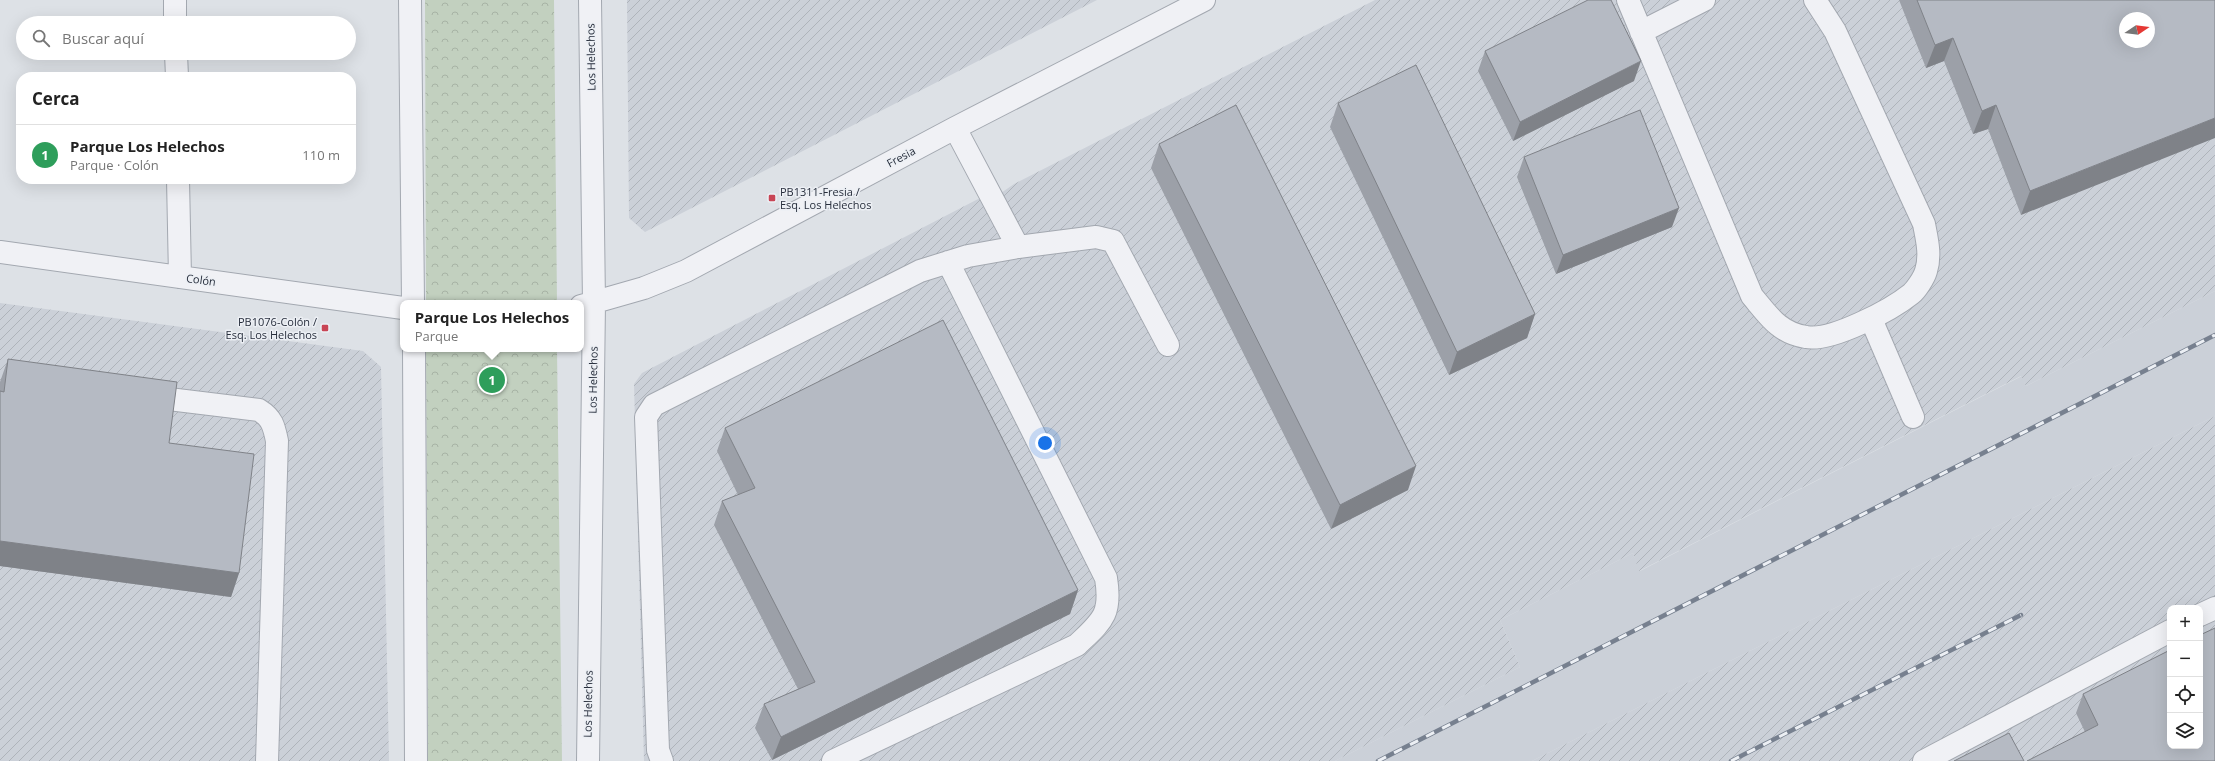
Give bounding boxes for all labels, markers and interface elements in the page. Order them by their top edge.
north arrow [2119,12,2155,48]
search box [16,16,356,60]
street label: Los Helechos [582,23,599,91]
icon: search [30,27,52,49]
text: Buscar aquí [62,28,144,48]
text: Cerca [32,87,80,110]
text: Parque Los Helechos [70,136,225,156]
street label: Fresia [884,143,918,170]
text: 1 [41,146,49,164]
text: 110 m [302,146,340,164]
text: Parque · Colón [70,156,159,174]
place label: PB1311-Fresia / Esq. Los Helechos [780,184,871,212]
marker: PB1311-Fresia / Esq. Los Helechos [767,193,777,203]
street label: Colón [185,270,217,289]
popup [400,300,584,352]
text: Parque Los Helechos [415,307,569,327]
place label: PB1076-Colón / Esq. Los Helechos [226,314,317,342]
marker: PB1076-Colón / Esq. Los Helechos [320,323,330,333]
text: Parque [415,327,458,345]
street label: Los Helechos [584,346,601,414]
pin: 1 [479,365,505,395]
your location [1035,433,1055,453]
map controls [2167,605,2203,749]
button: + [2167,605,2203,641]
button: − [2167,641,2203,677]
street label: Los Helechos [579,670,596,738]
button: locate [2167,677,2203,713]
button: layers [2167,713,2203,749]

